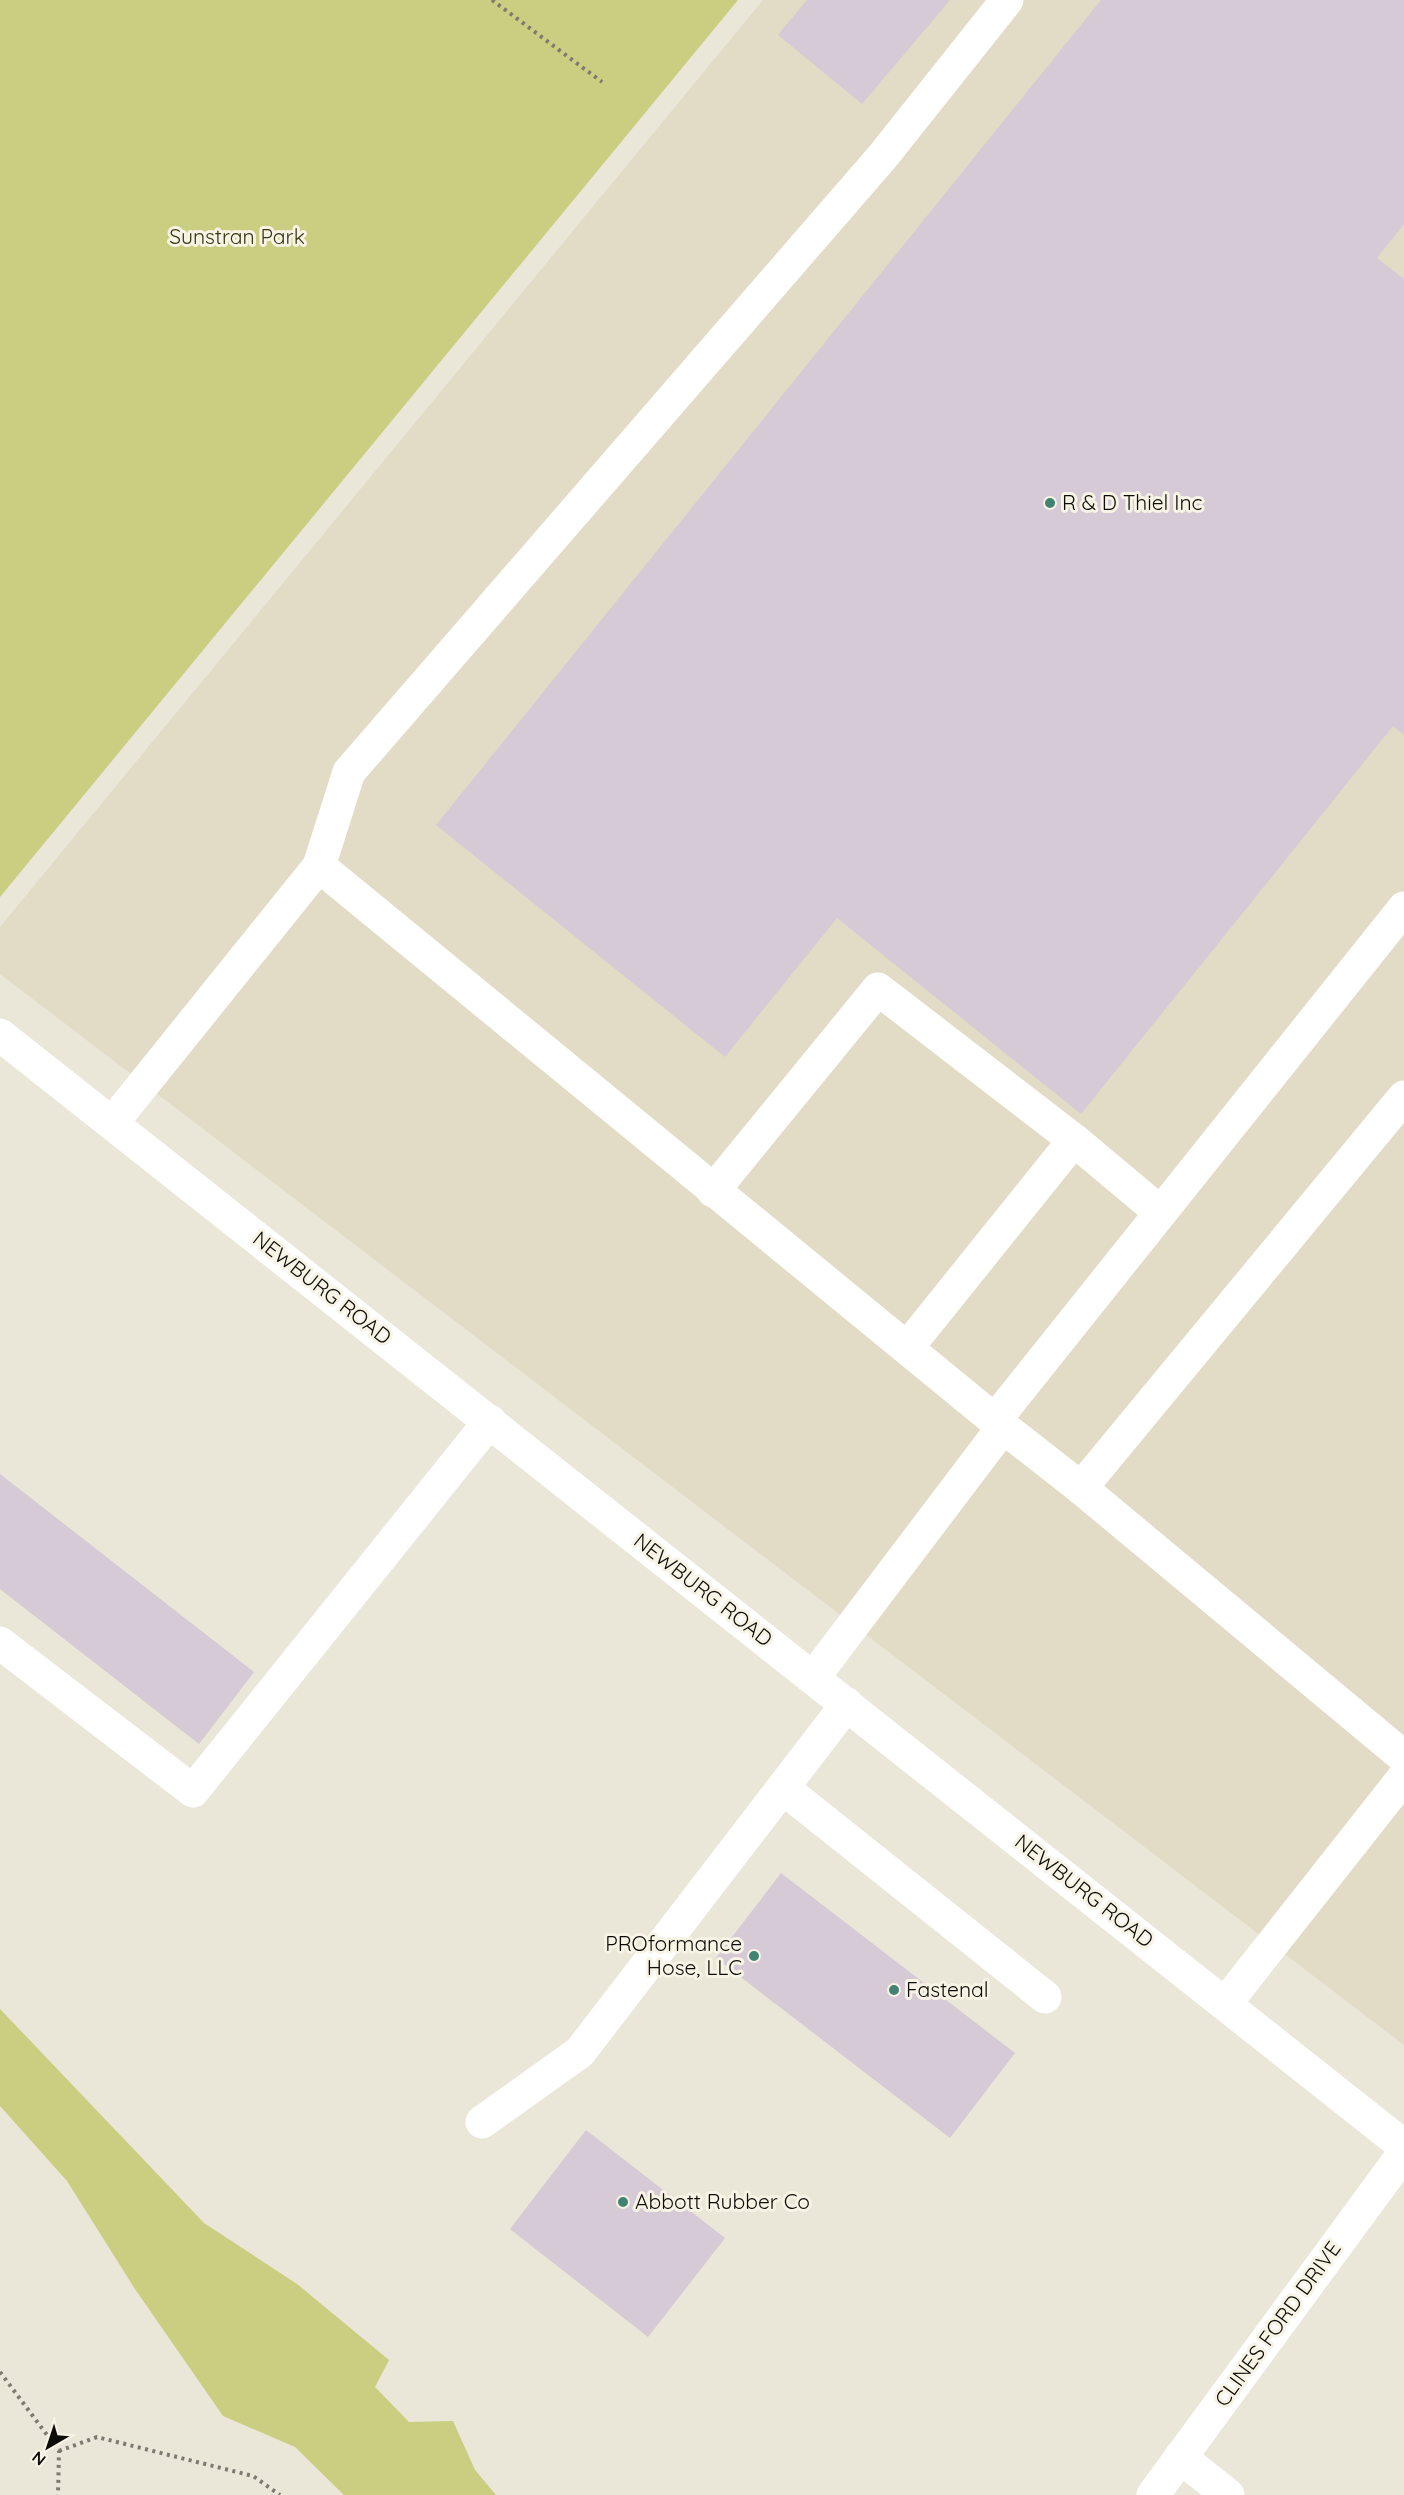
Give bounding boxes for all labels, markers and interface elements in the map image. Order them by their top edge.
park label: Sunstran Park [169,223,305,249]
place label: R & D Thiel Inc [1062,489,1203,515]
marker: R & D Thiel Inc [1043,496,1057,510]
street label: NEWBURG ROAD [248,1225,397,1349]
street label: NEWBURG ROAD [629,1527,778,1651]
street label: NEWBURG ROAD [1010,1828,1159,1952]
place label: PROformance Hose, LLC [605,1930,742,1980]
marker: PROformance Hose, LLC [747,1949,761,1963]
place label: Fastenal [906,1976,989,2002]
marker: Fastenal [887,1983,901,1997]
place label: Abbott Rubber Co [635,2188,810,2214]
marker: Abbott Rubber Co [616,2195,630,2209]
street label: CLINES FORD DRIVE [1209,2236,1346,2411]
north arrow [18,2417,78,2477]
text: N [28,2447,49,2470]

